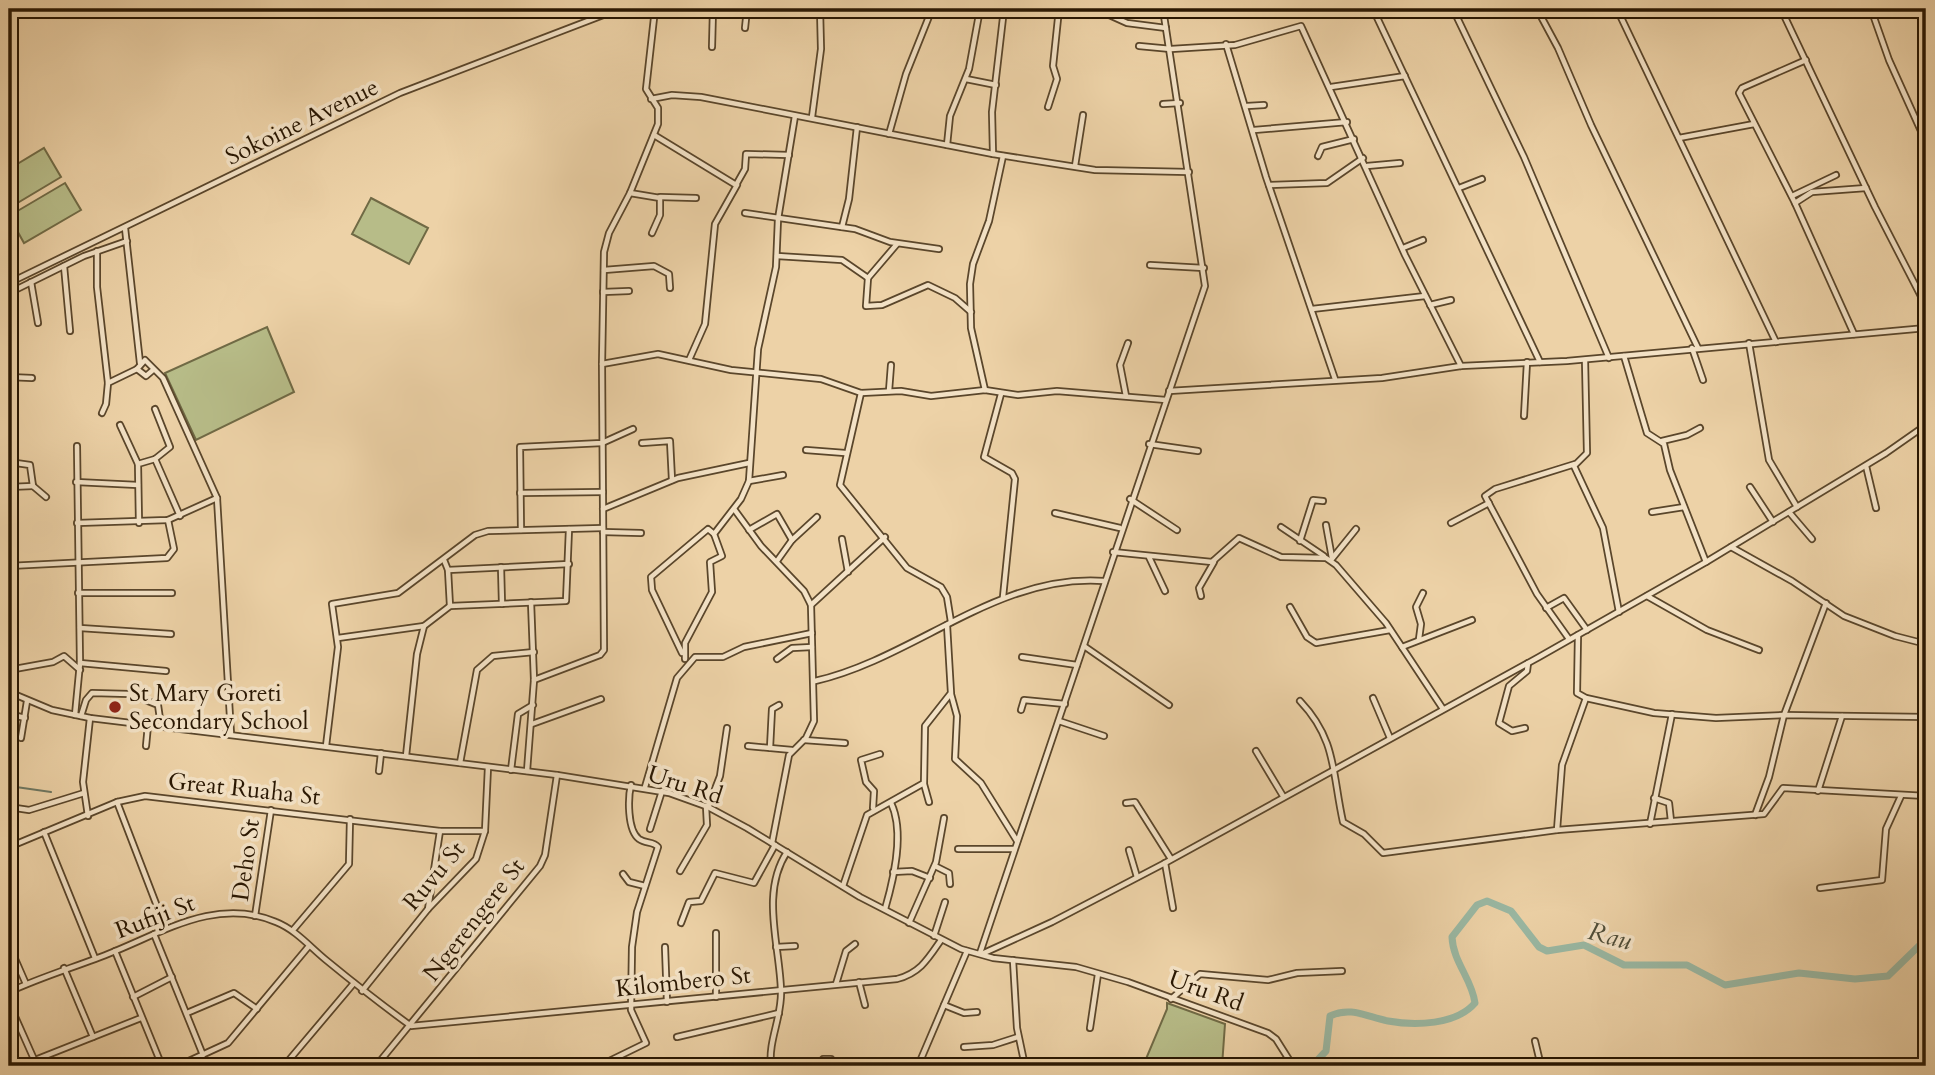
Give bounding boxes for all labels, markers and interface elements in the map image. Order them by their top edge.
street label: Sokoine Avenue [220,71,384,173]
place label: St Mary Goreti Secondary School [129,677,309,738]
marker: St Mary Goreti Secondary School [107,699,123,715]
street label: Uru Rd [643,757,727,813]
street label: Great Ruaha St [166,765,322,813]
street label: Deho St [224,816,268,903]
street label: Ruvu St [395,834,473,918]
street label: Ngerengere St [415,851,533,989]
street label: Rufiji St [110,887,200,947]
water label: Rau [1584,913,1636,959]
street label: Kilombero St [614,958,753,1005]
street label: Uru Rd [1164,962,1248,1020]

